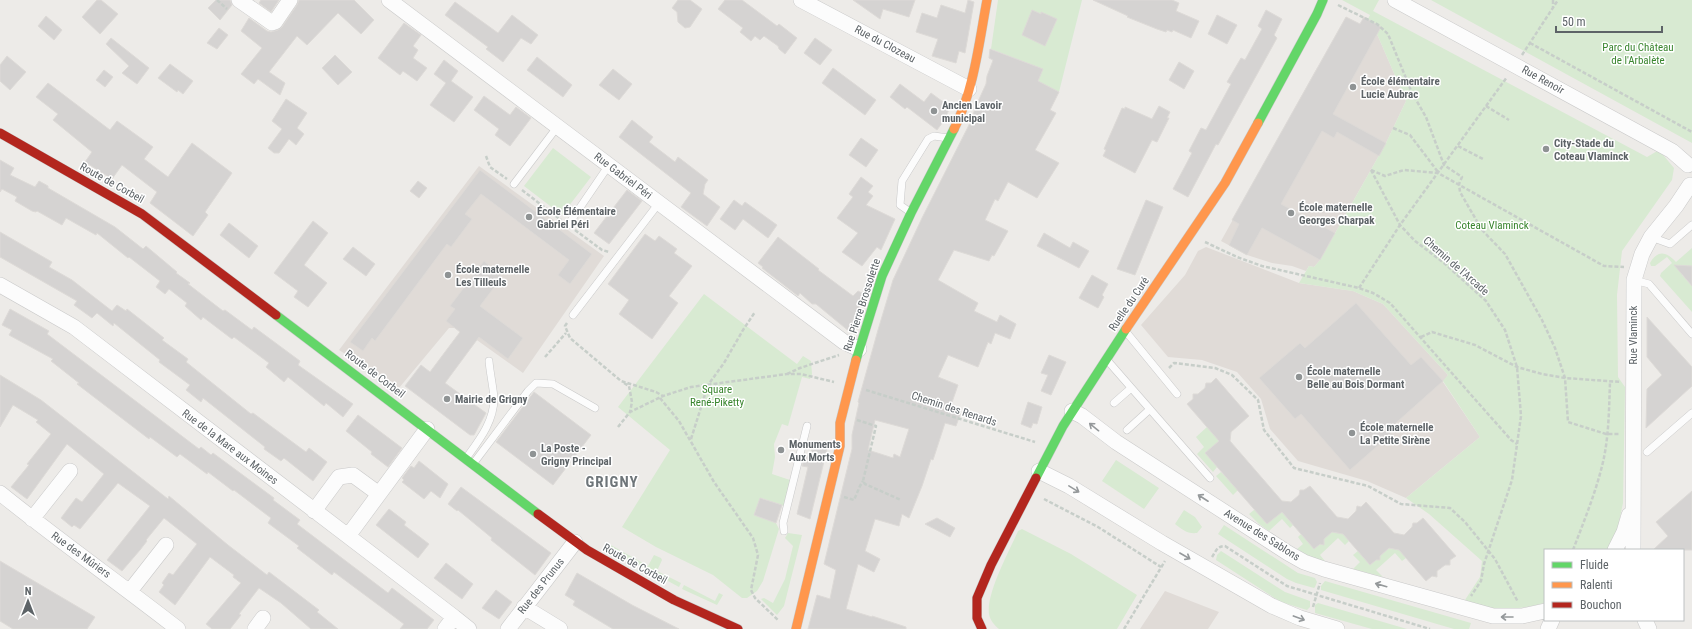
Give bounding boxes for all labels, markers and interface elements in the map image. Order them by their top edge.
scale bar [1556,8,1662,34]
text: 50 m [1562,15,1586,29]
street label: Rue du Clozeau [852,23,918,65]
park label: Parc du Château de l'Arbalète [1602,41,1674,67]
street label: Rue Renoir [1519,63,1567,97]
place label: École élémentaire Lucie Aubrac [1361,75,1440,101]
marker: École élémentaire Lucie Aubrac [1348,82,1358,92]
place label: Ancien Lavoir municipal [942,99,1002,125]
marker: Ancien Lavoir municipal [929,106,939,116]
place label: City-Stade du Coteau Vlaminck [1554,137,1629,163]
marker: City-Stade du Coteau Vlaminck [1541,144,1551,154]
street label: Rue Gabriel Péri [591,150,655,202]
street label: Route de Corbeil [78,160,146,206]
place label: École maternelle Georges Charpak [1299,201,1375,227]
place label: École Élémentaire Gabriel Péri [537,205,616,231]
marker: École maternelle Georges Charpak [1286,208,1296,218]
marker: École Élémentaire Gabriel Péri [524,212,534,222]
park label: Coteau Vlaminck [1455,219,1529,232]
street label: Chemin de l'Arcade [1420,234,1492,298]
street label: Rue Pierre Brossolette [841,257,883,353]
place label: École maternelle Les Tilleuls [456,263,530,289]
marker: École maternelle Les Tilleuls [443,270,453,280]
street label: Ruelle du Curé [1106,275,1152,333]
street label: Rue Vlaminck [1627,305,1640,364]
street label: Route de Corbeil [343,347,407,401]
place label: École maternelle Belle au Bois Dormant [1307,365,1405,391]
marker: École maternelle Belle au Bois Dormant [1294,372,1304,382]
park label: Square René-Piketty [690,383,744,409]
street label: Chemin des Renards [910,389,998,429]
place label: Mairie de Grigny [455,393,528,406]
marker: Mairie de Grigny [442,394,452,404]
street label: Rue de la Mare aux Moines [180,407,280,487]
place label: École maternelle La Petite Sirène [1360,421,1434,447]
one-way arrow [1089,422,1100,431]
marker: École maternelle La Petite Sirène [1347,428,1357,438]
place label: Monuments Aux Morts [789,438,841,464]
place label: La Poste - Grigny Principal [541,442,612,468]
marker: Monuments Aux Morts [776,445,786,455]
marker: La Poste - Grigny Principal [528,449,538,459]
district label: GRIGNY [585,473,639,491]
one-way arrow [1068,485,1080,493]
one-way arrow [1197,494,1209,502]
street label: Avenue des Sablons [1222,506,1302,564]
street label: Rue des Mûriers [49,529,113,581]
street label: Route de Corbeil [601,541,669,587]
legend [1544,549,1684,621]
one-way arrow [1179,552,1191,560]
street label: Rue des Prunus [515,555,567,617]
text: Fluide [1580,558,1609,572]
text: Ralenti [1580,578,1613,592]
north arrow [8,581,48,621]
one-way arrow [1375,581,1388,588]
text: N [25,585,32,598]
text: Bouchon [1580,598,1622,612]
one-way arrow [1501,613,1514,621]
one-way arrow [1293,614,1305,622]

